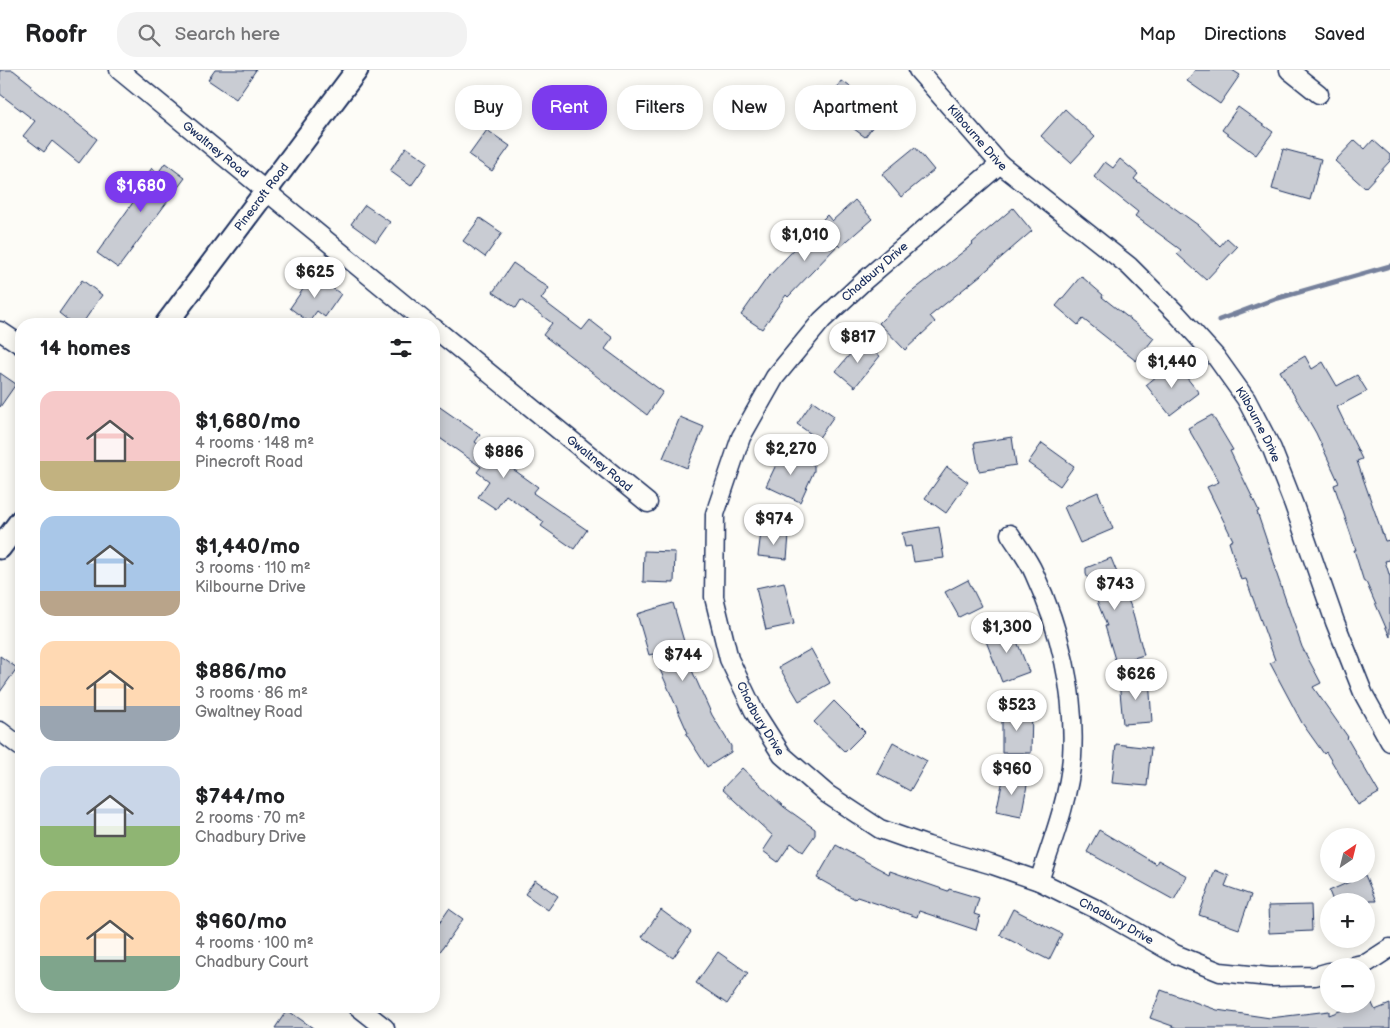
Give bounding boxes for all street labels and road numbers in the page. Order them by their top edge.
street label: Kilbourne Drive [944,102,1010,174]
street label: Gwaltney Road [180,118,252,181]
street label: Pinecroft Road [231,160,292,234]
street label: Chadbury Drive [839,239,911,305]
street label: Kilbourne Drive [1232,384,1284,464]
street label: Gwaltney Road [564,432,636,495]
street label: Chadbury Drive [733,679,788,758]
street label: Chadbury Drive [1076,894,1156,948]

